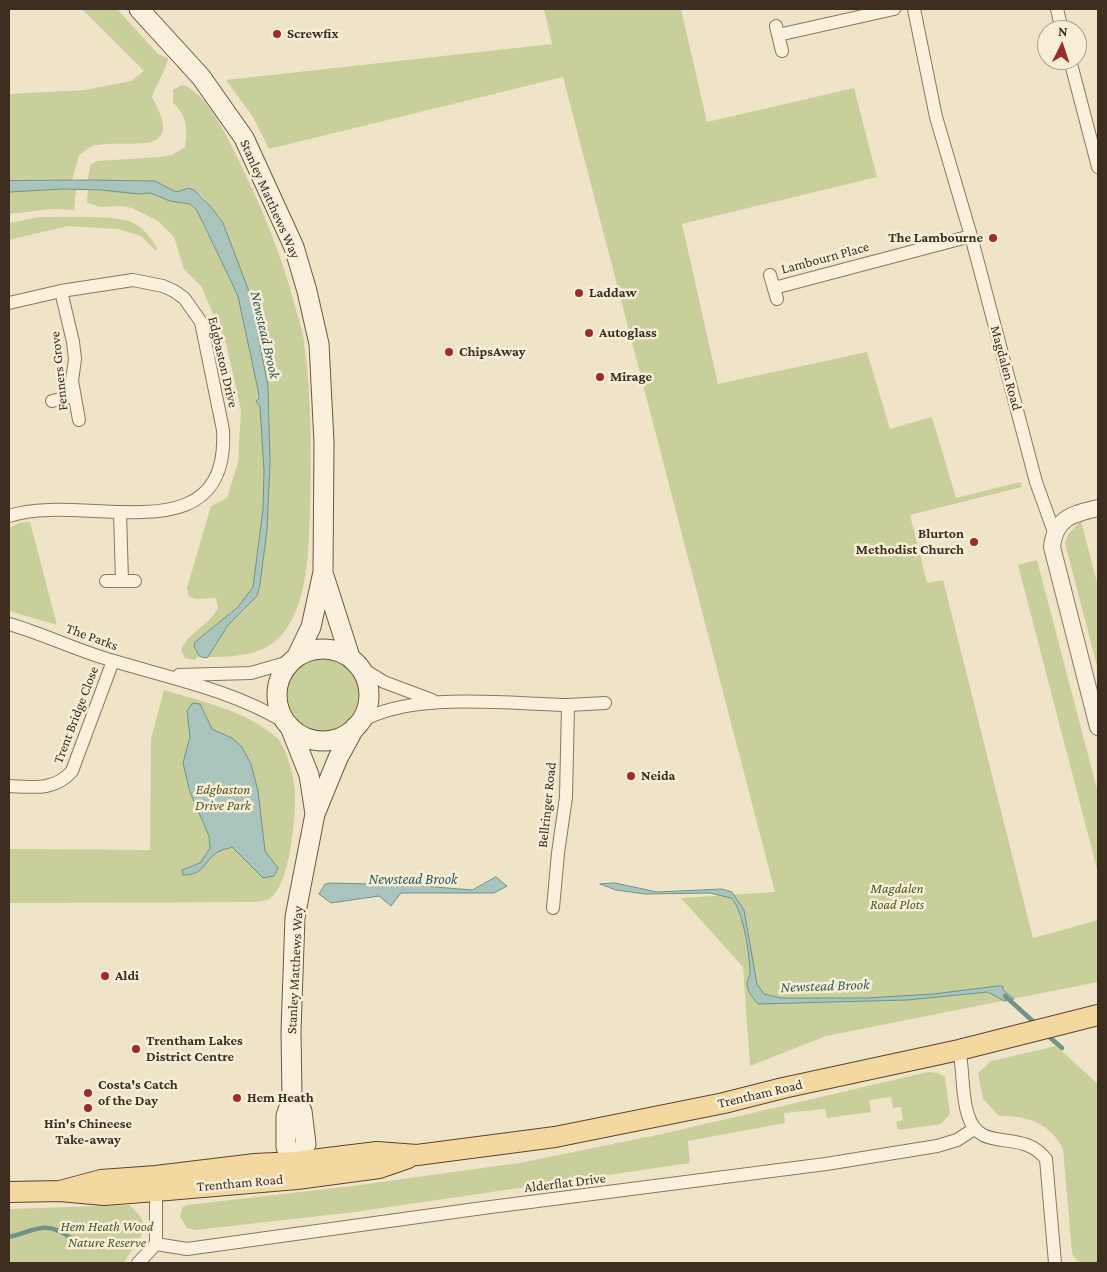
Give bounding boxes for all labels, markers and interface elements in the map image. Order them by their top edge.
north arrow [1037,20,1087,70]
text: N [1058,23,1068,39]
place label: Screwfix [287,26,338,42]
marker: Screwfix [271,28,283,40]
street label: Stanley Matthews Way [236,137,304,261]
place label: The Lambourne [888,230,983,246]
marker: The Lambourne [987,232,999,244]
street label: Lambourn Place [779,238,871,278]
place label: Laddaw [589,285,637,301]
marker: Laddaw [573,287,585,299]
water label: Newstead Brook [246,289,284,381]
street label: Edgbaston Drive [204,315,242,409]
street label: Magdalen Road [987,324,1025,412]
place label: Autoglass [599,325,657,341]
marker: Autoglass [583,327,595,339]
street label: Fenners Grove [46,330,72,412]
place label: ChipsAway [459,344,526,360]
marker: ChipsAway [443,346,455,358]
place label: Mirage [610,369,652,385]
marker: Mirage [594,371,606,383]
place label: Blurton Methodist Church [856,526,964,558]
marker: Blurton Methodist Church [968,536,980,548]
street label: The Parks [64,620,120,654]
street label: Trent Bridge Close [50,664,102,766]
street label: Bellringer Road [534,761,560,849]
place label: Neida [641,768,675,784]
marker: Neida [625,770,637,782]
park label: Edgbaston Drive Park [195,782,251,814]
water label: Newstead Brook [368,870,458,888]
park label: Magdalen Road Plots [870,881,924,914]
street label: Stanley Matthews Way [283,905,307,1035]
place label: Aldi [115,968,139,984]
marker: Aldi [99,970,111,982]
water label: Newstead Brook [780,975,870,997]
place label: Trentham Lakes District Centre [146,1033,243,1066]
marker: Trentham Lakes District Centre [130,1043,142,1055]
street label: Trentham Road [716,1076,804,1112]
place label: Costa's Catch of the Day [98,1077,178,1110]
marker: Costa's Catch of the Day [82,1087,94,1099]
place label: Hem Heath [247,1090,314,1106]
marker: Hem Heath [231,1092,243,1104]
marker: Hin's Chineese Take-away [82,1102,94,1114]
place label: Hin's Chineese Take-away [44,1116,132,1148]
street label: Alderflat Drive [523,1170,607,1196]
street label: Trentham Road [196,1171,284,1195]
park label: Hem Heath Wood Nature Reserve [61,1219,153,1252]

